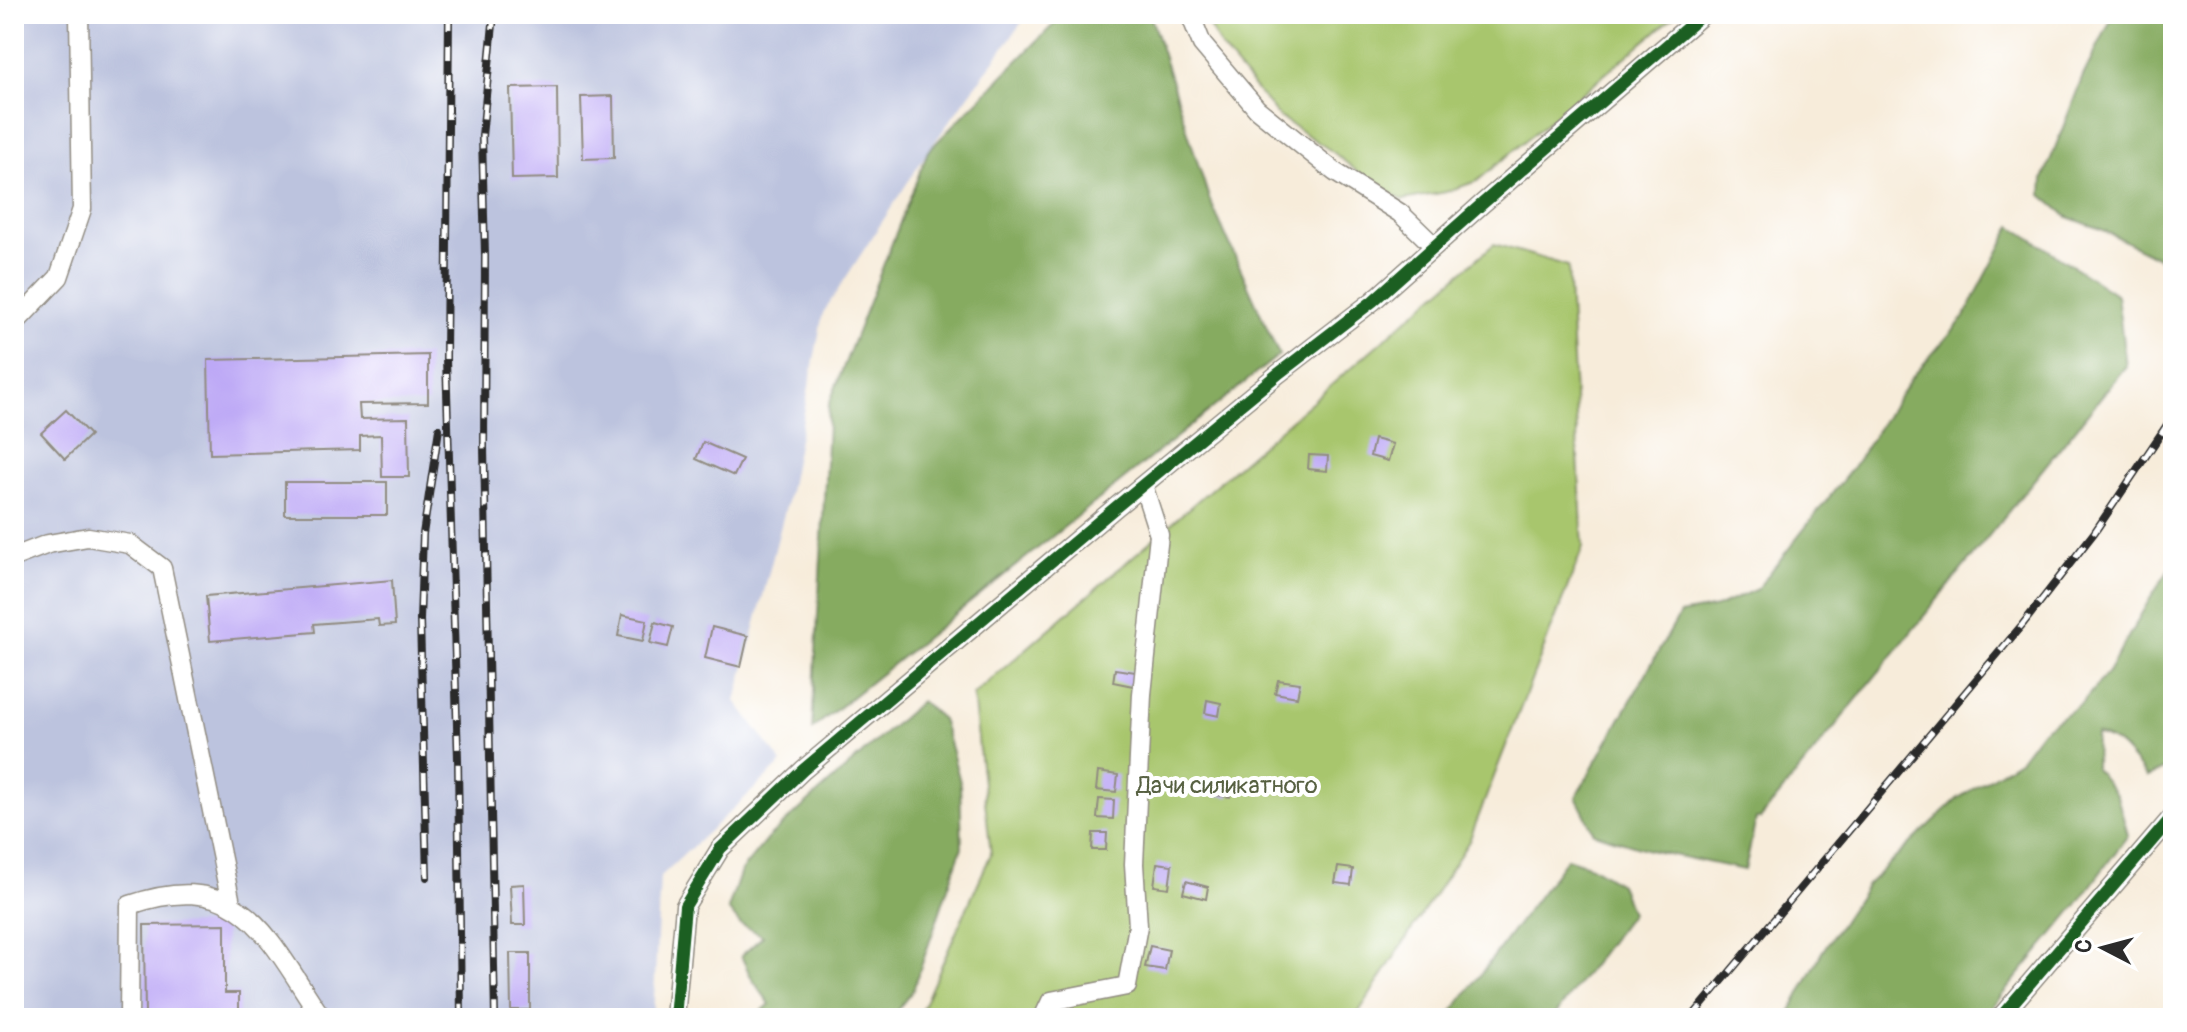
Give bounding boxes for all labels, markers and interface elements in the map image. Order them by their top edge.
park label: Дачи силикатного [1135,771,1318,800]
north arrow [2063,908,2143,988]
text: С [2069,937,2099,954]

